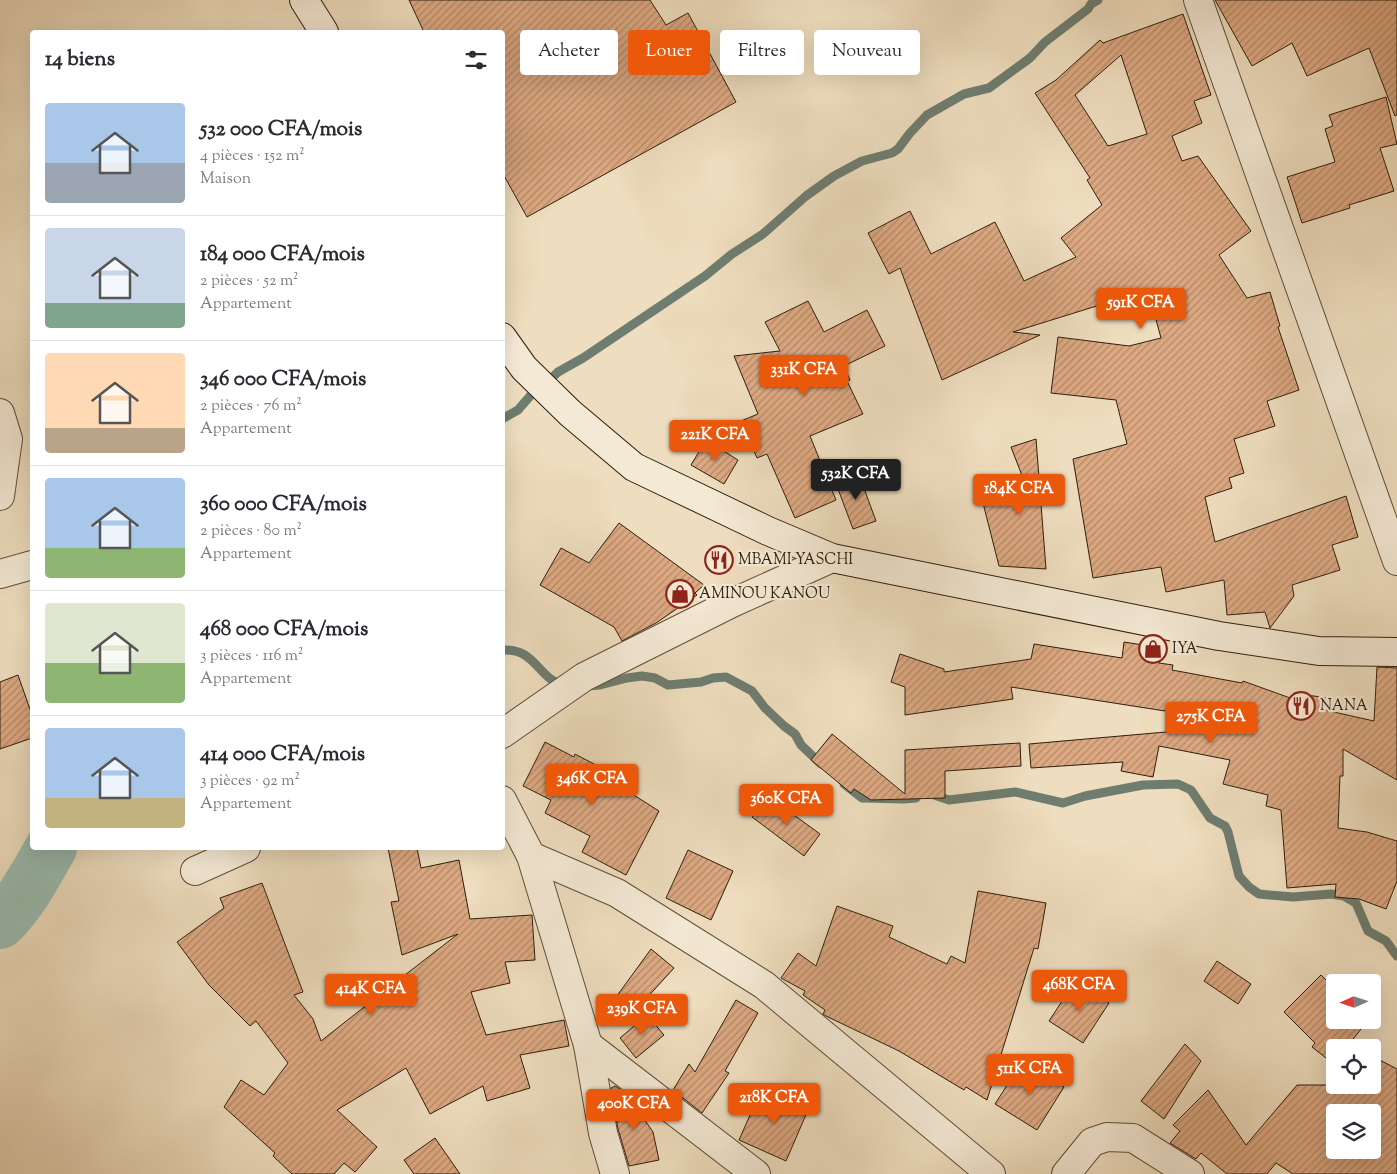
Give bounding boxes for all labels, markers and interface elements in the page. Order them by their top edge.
chip: Acheter [520,30,618,75]
chip: Louer [628,30,710,75]
chip: Filtres [720,30,804,75]
chip: Nouveau [814,30,920,75]
text: 14 biens [45,45,115,75]
icon: filters [462,46,490,74]
text: 532 000 CFA/mois [200,115,362,145]
icon: home [85,123,145,183]
text: 4 pièces · 152 m² [200,145,305,168]
text: Maison [200,168,251,191]
text: 184 000 CFA/mois [200,240,365,270]
icon: home [85,248,145,308]
text: 2 pièces · 52 m² [200,270,299,293]
pin: 591K CFA [1089,288,1193,330]
text: 591K CFA [1107,292,1175,315]
text: Appartement [200,293,292,316]
pin: 331K CFA [752,354,856,397]
text: 331K CFA [770,359,838,382]
text: 346 000 CFA/mois [200,365,366,395]
icon: home [85,373,145,433]
text: 2 pièces · 76 m² [200,395,302,418]
text: Appartement [200,418,292,441]
pin: 221K CFA [663,420,767,462]
text: 221K CFA [680,424,750,447]
pin: 532K CFA [804,458,908,501]
text: 532K CFA [822,463,890,486]
pin: 184K CFA [967,474,1071,516]
text: 184K CFA [984,478,1054,501]
text: 360 000 CFA/mois [200,490,367,520]
icon: home [85,498,145,558]
text: 2 pièces · 80 m² [200,520,302,543]
text: Appartement [200,543,292,566]
restaurant icon: MBAMI YASCHI [704,545,734,575]
place label: MBAMI YASCHI [738,550,853,571]
shop icon: AMINOU KANOU [665,579,695,609]
place label: AMINOU KANOU [699,584,830,605]
text: 468 000 CFA/mois [200,615,368,645]
icon: home [85,623,145,683]
shop icon: IYA [1138,634,1168,664]
place label: IYA [1172,639,1198,660]
text: 3 pièces · 116 m² [200,645,303,668]
text: Appartement [200,668,292,691]
restaurant icon: NANA [1286,691,1316,721]
place label: NANA [1320,696,1368,717]
pin: 275K CFA [1159,702,1263,744]
text: 275K CFA [1176,706,1246,729]
text: 414 000 CFA/mois [200,740,365,770]
icon: home [85,748,145,808]
pin: 346K CFA [540,764,644,806]
text: 346K CFA [556,768,628,791]
text: 3 pièces · 92 m² [200,770,300,793]
pin: 360K CFA [734,784,838,826]
text: 360K CFA [750,788,822,811]
text: Appartement [200,793,292,816]
pin: 468K CFA [1027,970,1131,1012]
pin: 414K CFA [319,974,423,1016]
text: 468K CFA [1043,974,1115,997]
north arrow [1326,974,1381,1029]
map controls [1326,974,1381,1159]
text: 414K CFA [336,978,406,1001]
pin: 239K CFA [590,994,694,1036]
text: 239K CFA [607,998,677,1021]
button: locate [1326,1039,1381,1094]
pin: 511K CFA [978,1054,1082,1096]
text: 511K CFA [997,1058,1063,1081]
pin: 218K CFA [722,1082,826,1125]
text: 218K CFA [739,1087,809,1110]
pin: 400K CFA [582,1088,686,1131]
text: 400K CFA [597,1093,671,1116]
button: layers [1326,1104,1381,1159]

